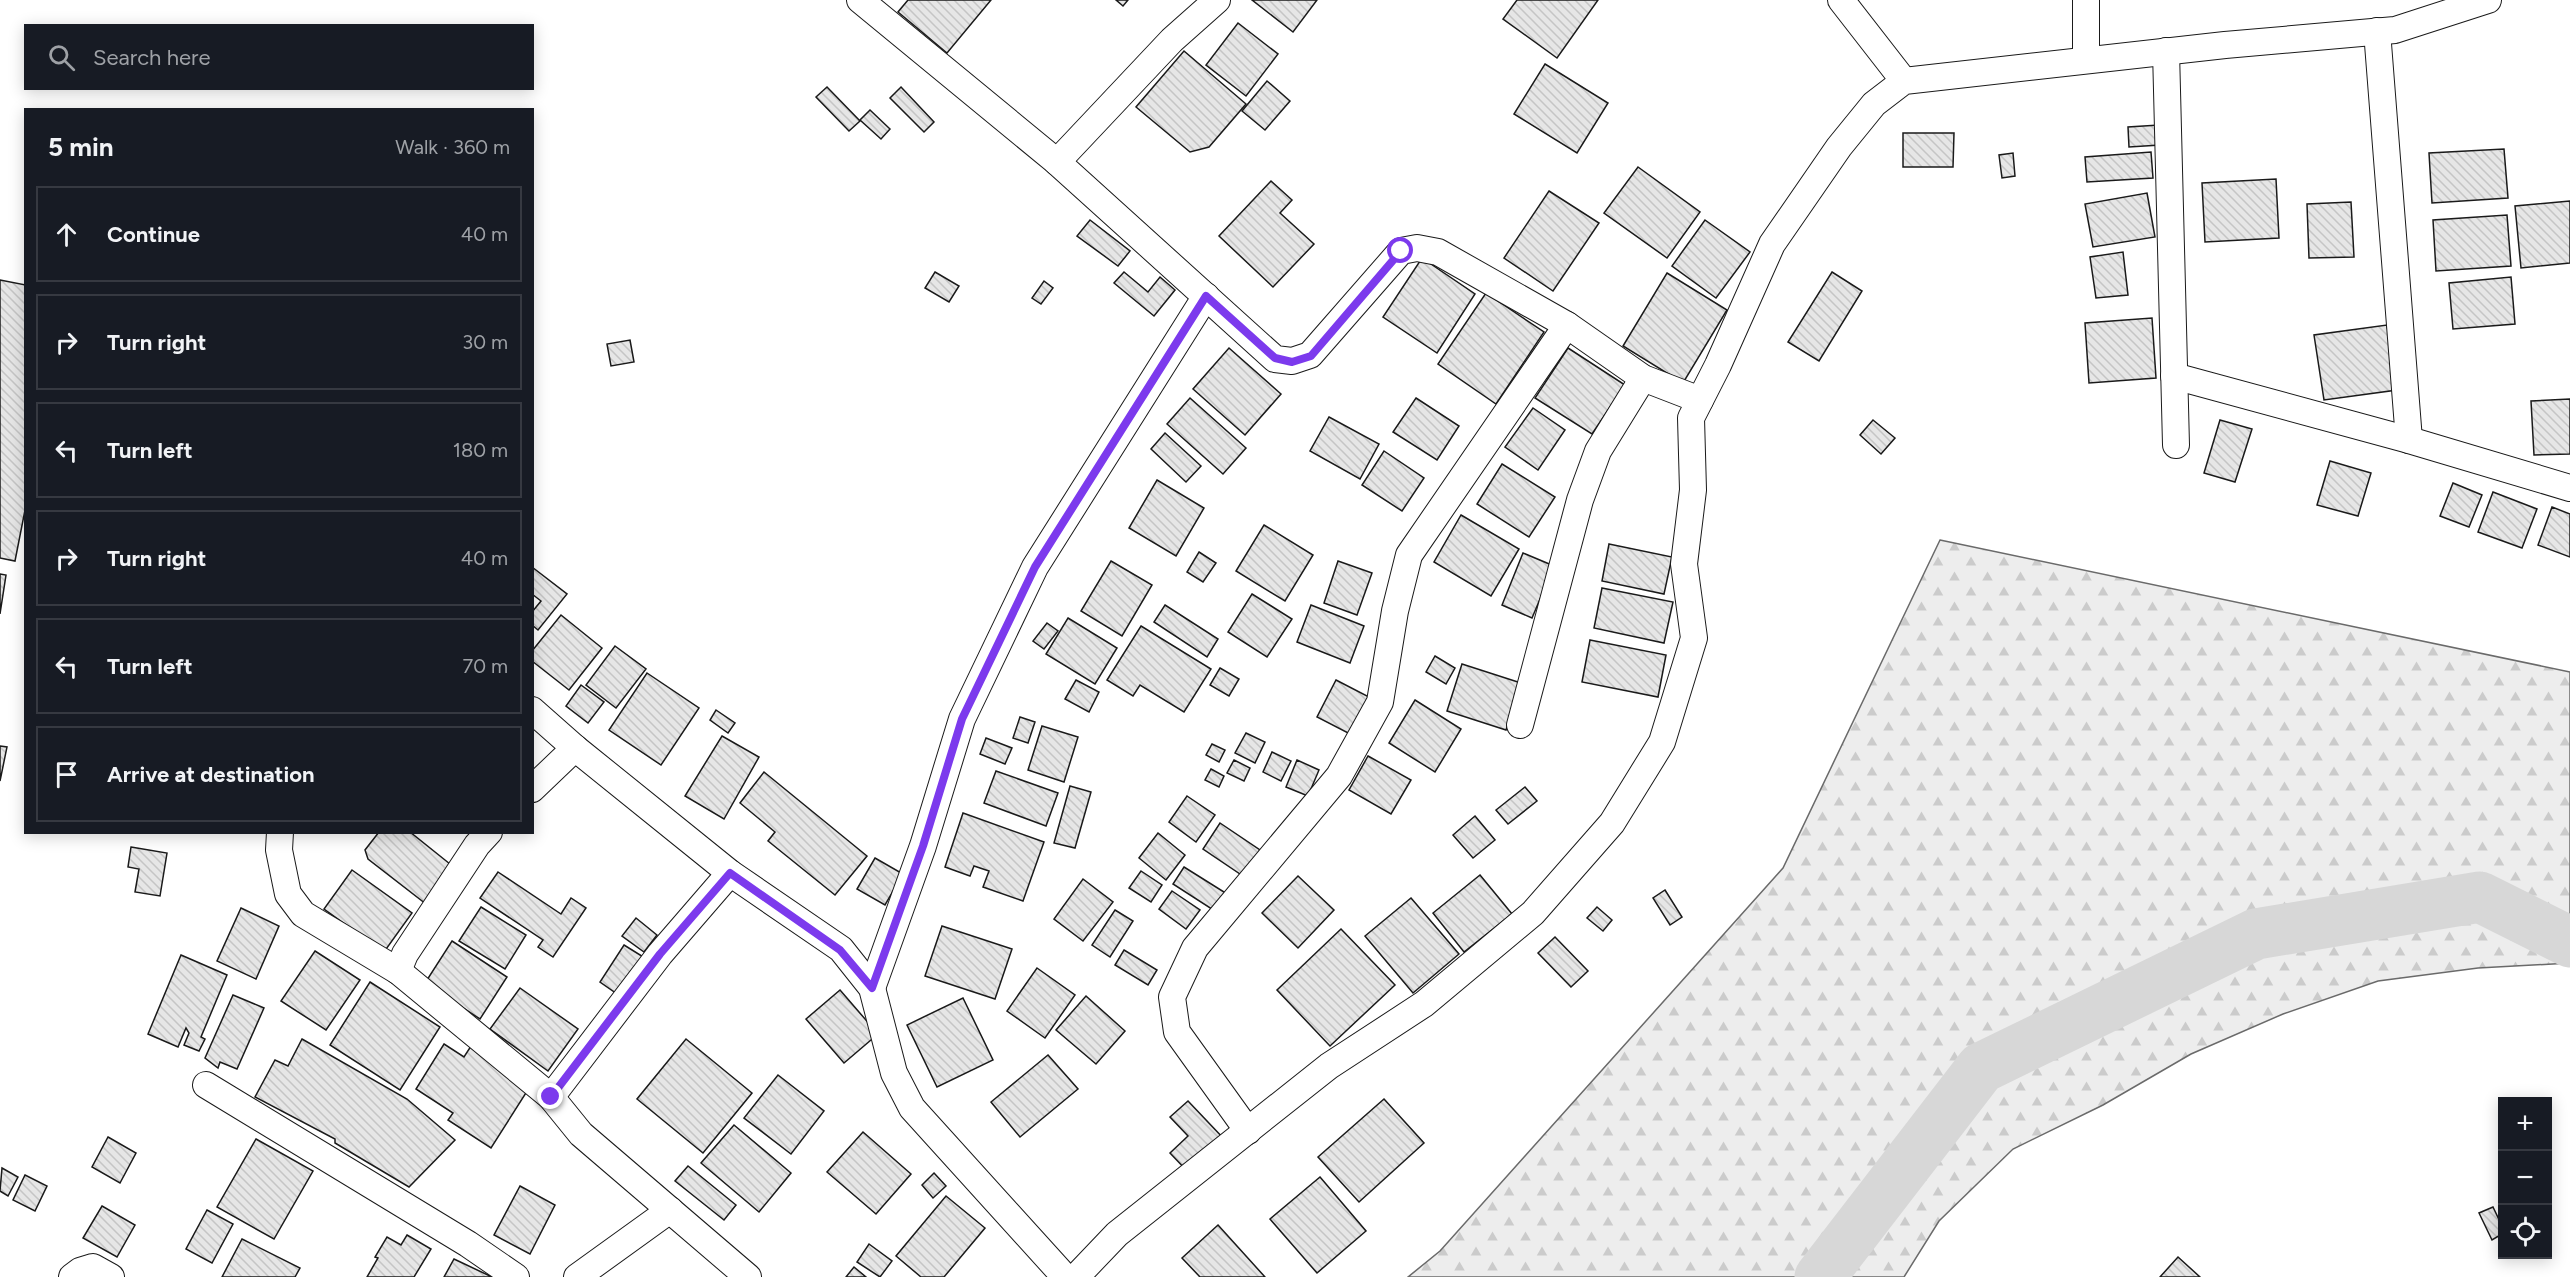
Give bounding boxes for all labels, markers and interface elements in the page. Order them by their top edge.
search box [24,24,534,90]
icon: search [45,41,78,74]
text: Search here [93,44,211,71]
text: 5 min [48,131,114,163]
text: Walk · 360 m [395,135,510,159]
icon: ahead [50,218,83,251]
text: Continue [107,221,200,248]
text: 40 m [461,222,508,246]
route start [1387,237,1413,263]
icon: right [50,326,83,359]
text: Turn right [107,329,206,356]
text: 30 m [462,330,508,354]
icon: left [50,434,83,467]
text: Turn left [107,437,193,464]
text: 180 m [453,438,508,462]
icon: right [50,542,83,575]
text: Turn right [107,545,206,572]
text: 40 m [461,546,508,570]
icon: left [50,650,83,683]
text: Turn left [107,653,193,680]
text: 70 m [462,654,508,678]
icon: arrive [50,758,83,791]
text: Arrive at destination [107,761,315,788]
route end [537,1083,563,1109]
map controls [2498,1097,2552,1259]
button: + [2498,1097,2552,1151]
button: − [2498,1151,2552,1205]
button: locate [2498,1205,2552,1259]

